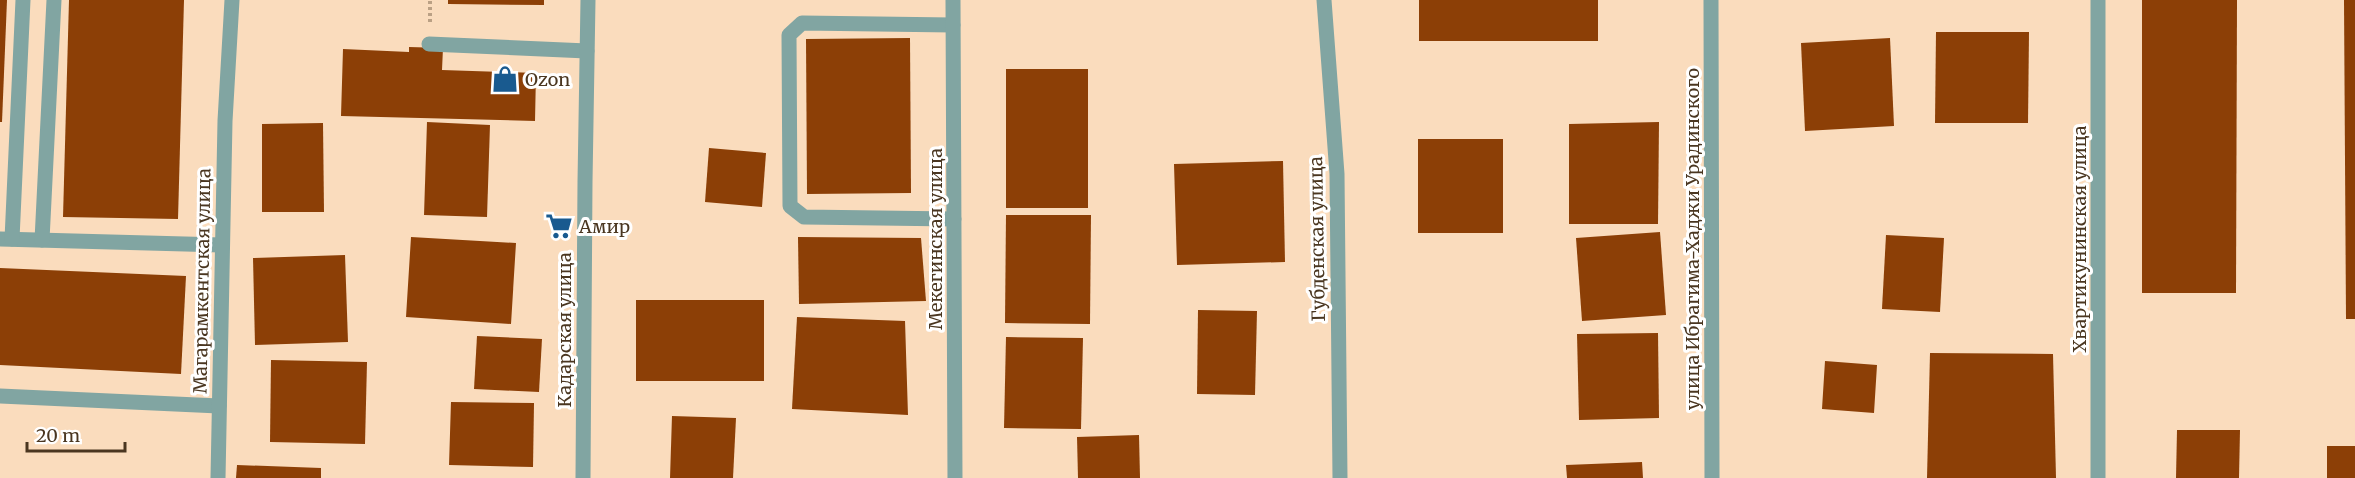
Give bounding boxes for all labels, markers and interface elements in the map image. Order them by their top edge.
shop icon: Ozon [490,64,520,94]
place label: Ozon [525,68,570,91]
street label: улица Ибрагима-Хаджи Урадинского [1681,68,1704,410]
street label: Хвартикунинская улица [2068,125,2091,352]
street label: Мекегинская улица [924,148,947,330]
street label: Губденская улица [1304,156,1330,322]
street label: Магарамкентская улица [189,168,215,394]
supermarket icon: Амир [544,211,574,241]
place label: Амир [578,215,630,238]
street label: Кадарская улица [553,252,576,408]
scale bar [27,415,124,453]
text: 20 m [36,424,80,447]

